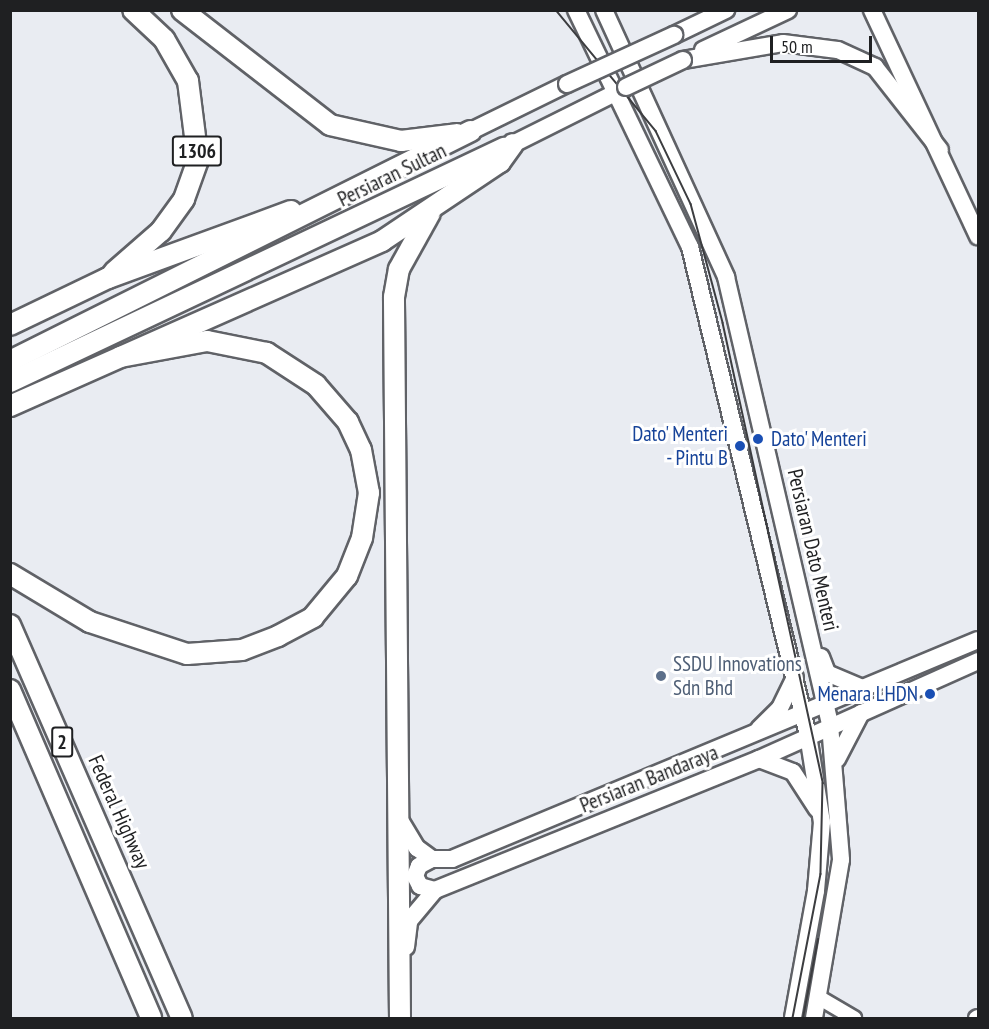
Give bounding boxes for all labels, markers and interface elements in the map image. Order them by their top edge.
scale bar [773,24,875,62]
text: 50 m [781,35,813,58]
road number: 1306 [172,134,222,168]
street label: Persiaran Sultan [334,138,450,212]
place label: Dato' Menteri - Pintu B [631,421,728,471]
place label: Dato' Menteri [771,426,868,452]
marker: Dato' Menteri [749,430,767,448]
marker: Dato' Menteri - Pintu B [733,439,747,453]
street label: Persiaran Dato Menteri [782,466,844,634]
place label: SSDU Innovations Sdn Bhd [673,651,802,701]
marker: SSDU Innovations Sdn Bhd [654,669,668,683]
place label: Menara LHDN [817,681,918,707]
marker: Menara LHDN [923,687,937,701]
road number: 2 [50,725,74,759]
street label: Persiaran Bandaraya [576,740,722,818]
street label: Federal Highway [83,751,155,873]

